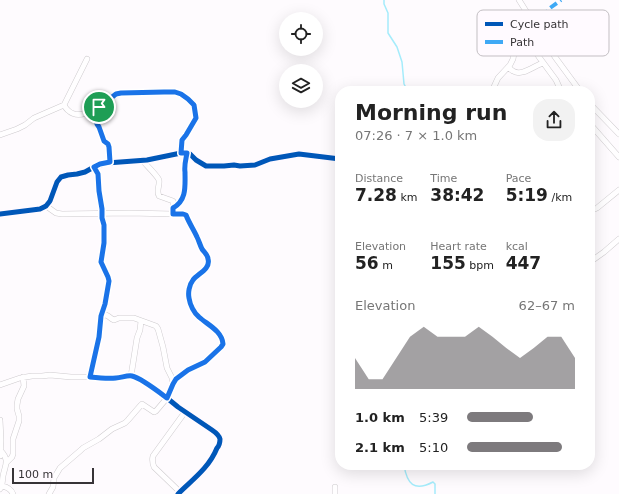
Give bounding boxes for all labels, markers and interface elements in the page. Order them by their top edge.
legend [477,10,609,56]
map controls [279,12,323,108]
button: locate [279,12,323,56]
text: Cycle path [510,18,569,31]
text: Path [510,36,534,49]
button: layers [279,64,323,108]
pin [82,90,116,124]
icon: arrive [88,96,110,118]
button: share [533,99,575,141]
text: Morning run [355,100,507,125]
text: 07:26 · 7 × 1.0 km [355,128,477,143]
text: Distance [355,172,403,185]
text: Time [430,172,457,185]
text: Pace [506,172,531,185]
text: 7.28 [355,185,397,205]
text: 38:42 [430,185,484,205]
text: 5:19 [506,185,548,205]
text: km [397,191,418,204]
text: /km [548,191,572,204]
text: Elevation [355,240,406,253]
text: Heart rate [430,240,487,253]
text: kcal [506,240,528,253]
text: 56 [355,253,379,273]
text: 155 [430,253,466,273]
text: 447 [506,253,541,273]
text: m [379,259,393,272]
text: bpm [466,259,494,272]
text: Elevation [355,298,415,313]
text: 62–67 m [519,298,575,313]
text: 1.0 km [355,410,405,425]
text: 5:39 [419,410,448,425]
text: 2.1 km [355,440,405,455]
text: 5:10 [419,440,448,455]
scale bar [12,466,94,485]
text: 100 m [18,468,53,481]

